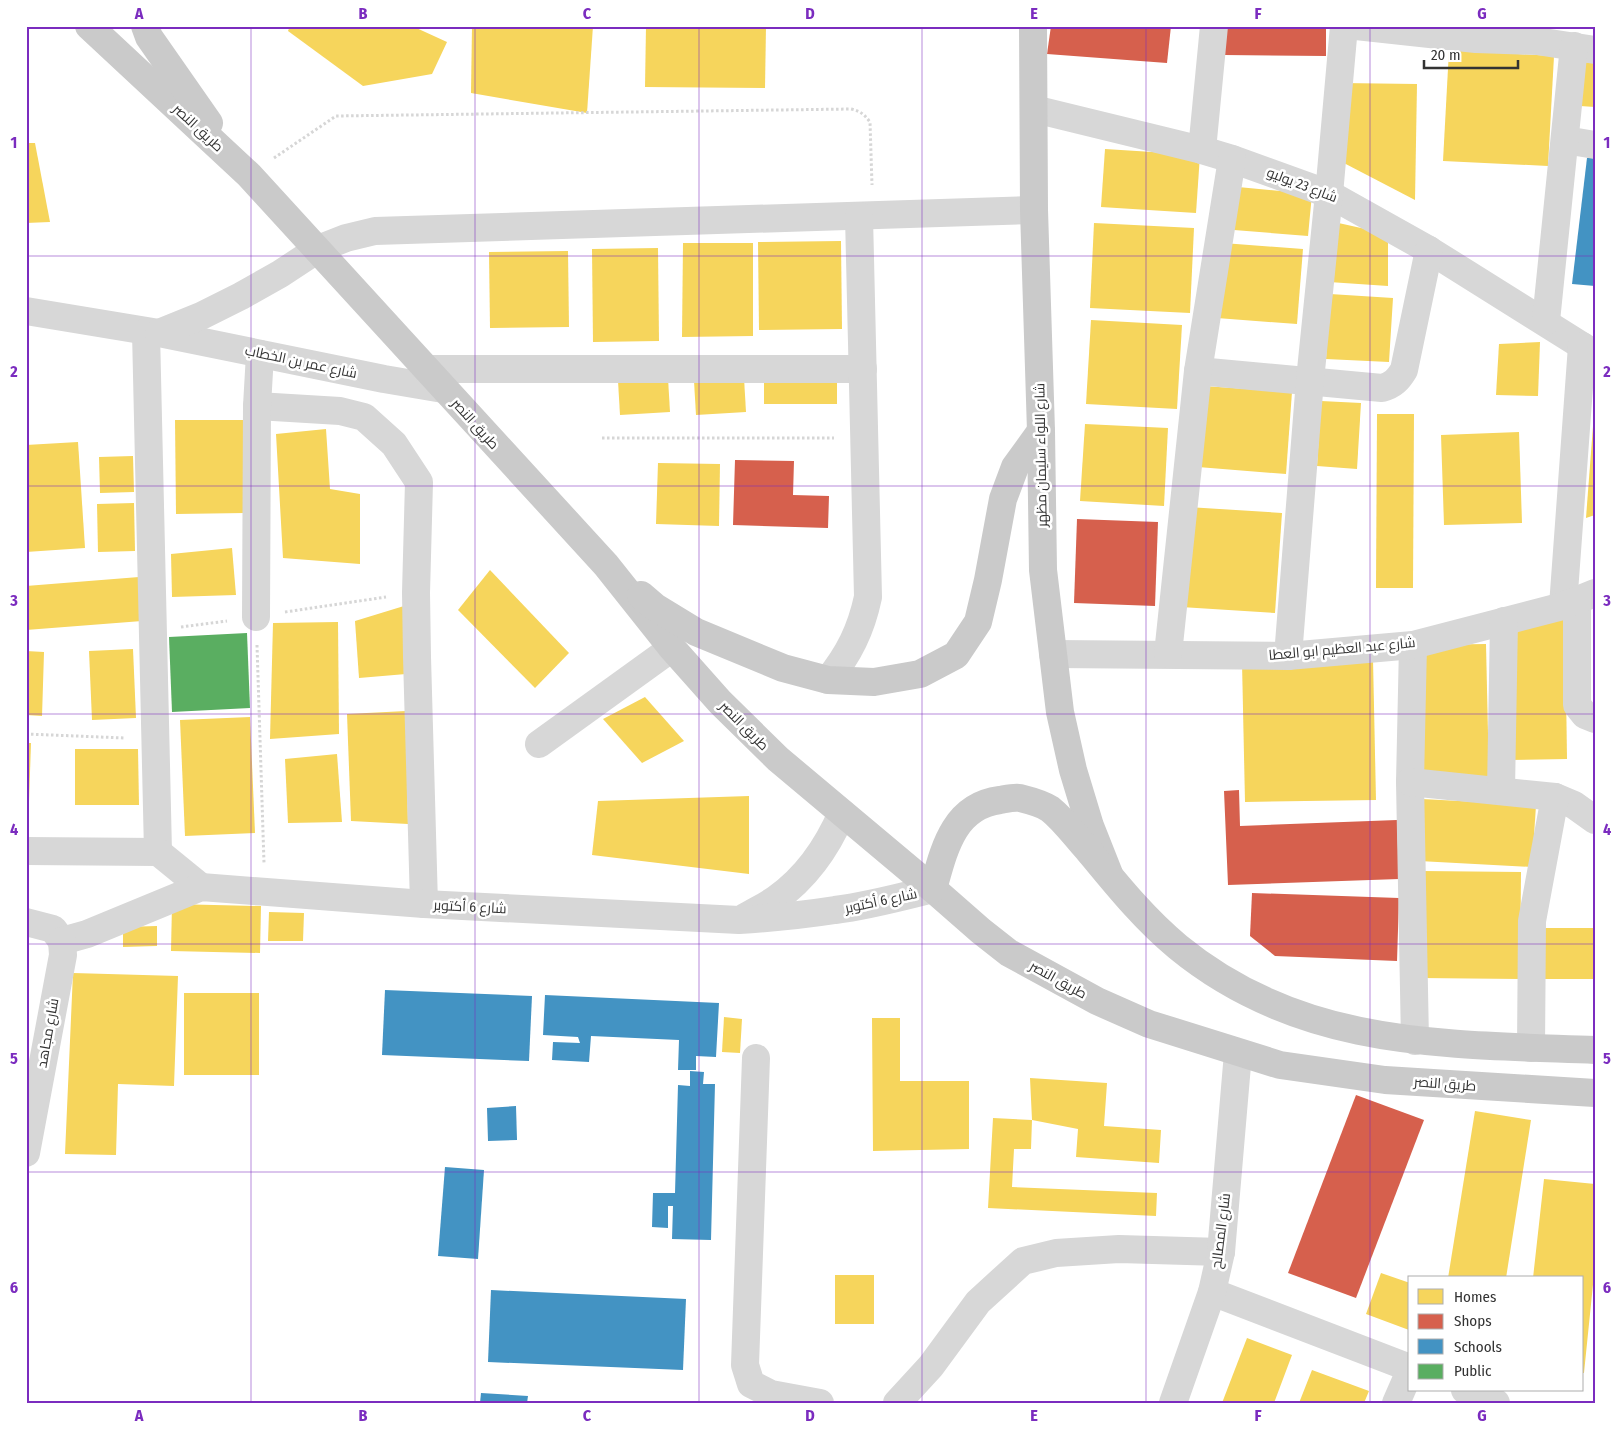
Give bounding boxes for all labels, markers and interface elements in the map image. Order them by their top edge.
text: A [134,4,144,23]
text: B [359,4,368,23]
text: C [583,4,592,23]
text: D [805,4,815,23]
text: E [1030,4,1038,23]
text: F [1254,4,1262,23]
text: G [1477,4,1487,23]
scale bar [1424,38,1517,70]
text: 20 m [1431,46,1461,64]
street label: طريق النصر [169,100,227,156]
text: 1 [11,133,17,152]
text: 1 [1604,133,1610,152]
street label: شارع 23 يوليو [1264,164,1340,206]
street label: شارع عمر بن الخطاب [243,342,359,382]
text: 2 [9,362,18,381]
text: 2 [1602,362,1611,381]
street label: شارع اللواء سليمان مظهر [1031,383,1051,528]
street label: طريق النصر [447,394,502,453]
text: 3 [9,591,18,610]
text: 3 [1602,591,1611,610]
street label: شارع عبد العظيم ابو العطا [1268,634,1416,665]
street label: طريق النصر [715,697,772,754]
text: 4 [10,820,18,839]
text: 4 [1603,820,1611,839]
street label: شارع 6 أكتوبر [842,884,919,917]
street label: شارع 6 أكتوبر [432,896,507,917]
street label: طريق النصر [1026,957,1090,1003]
street label: شارع مجاهد [33,997,63,1069]
text: 5 [10,1049,18,1068]
text: 5 [1603,1049,1611,1068]
street label: طريق النصر [1412,1073,1477,1095]
street label: شارع المصالح [1208,1192,1234,1270]
legend [1408,1276,1584,1392]
text: 6 [10,1278,18,1297]
text: 6 [1603,1278,1611,1297]
text: Homes [1454,1288,1496,1306]
text: Shops [1454,1312,1492,1330]
text: Schools [1454,1338,1502,1356]
text: Public [1454,1362,1492,1380]
text: A [134,1406,144,1425]
text: B [359,1406,368,1425]
text: C [583,1406,592,1425]
text: D [805,1406,815,1425]
text: E [1030,1406,1038,1425]
text: F [1254,1406,1262,1425]
text: G [1477,1406,1487,1425]

